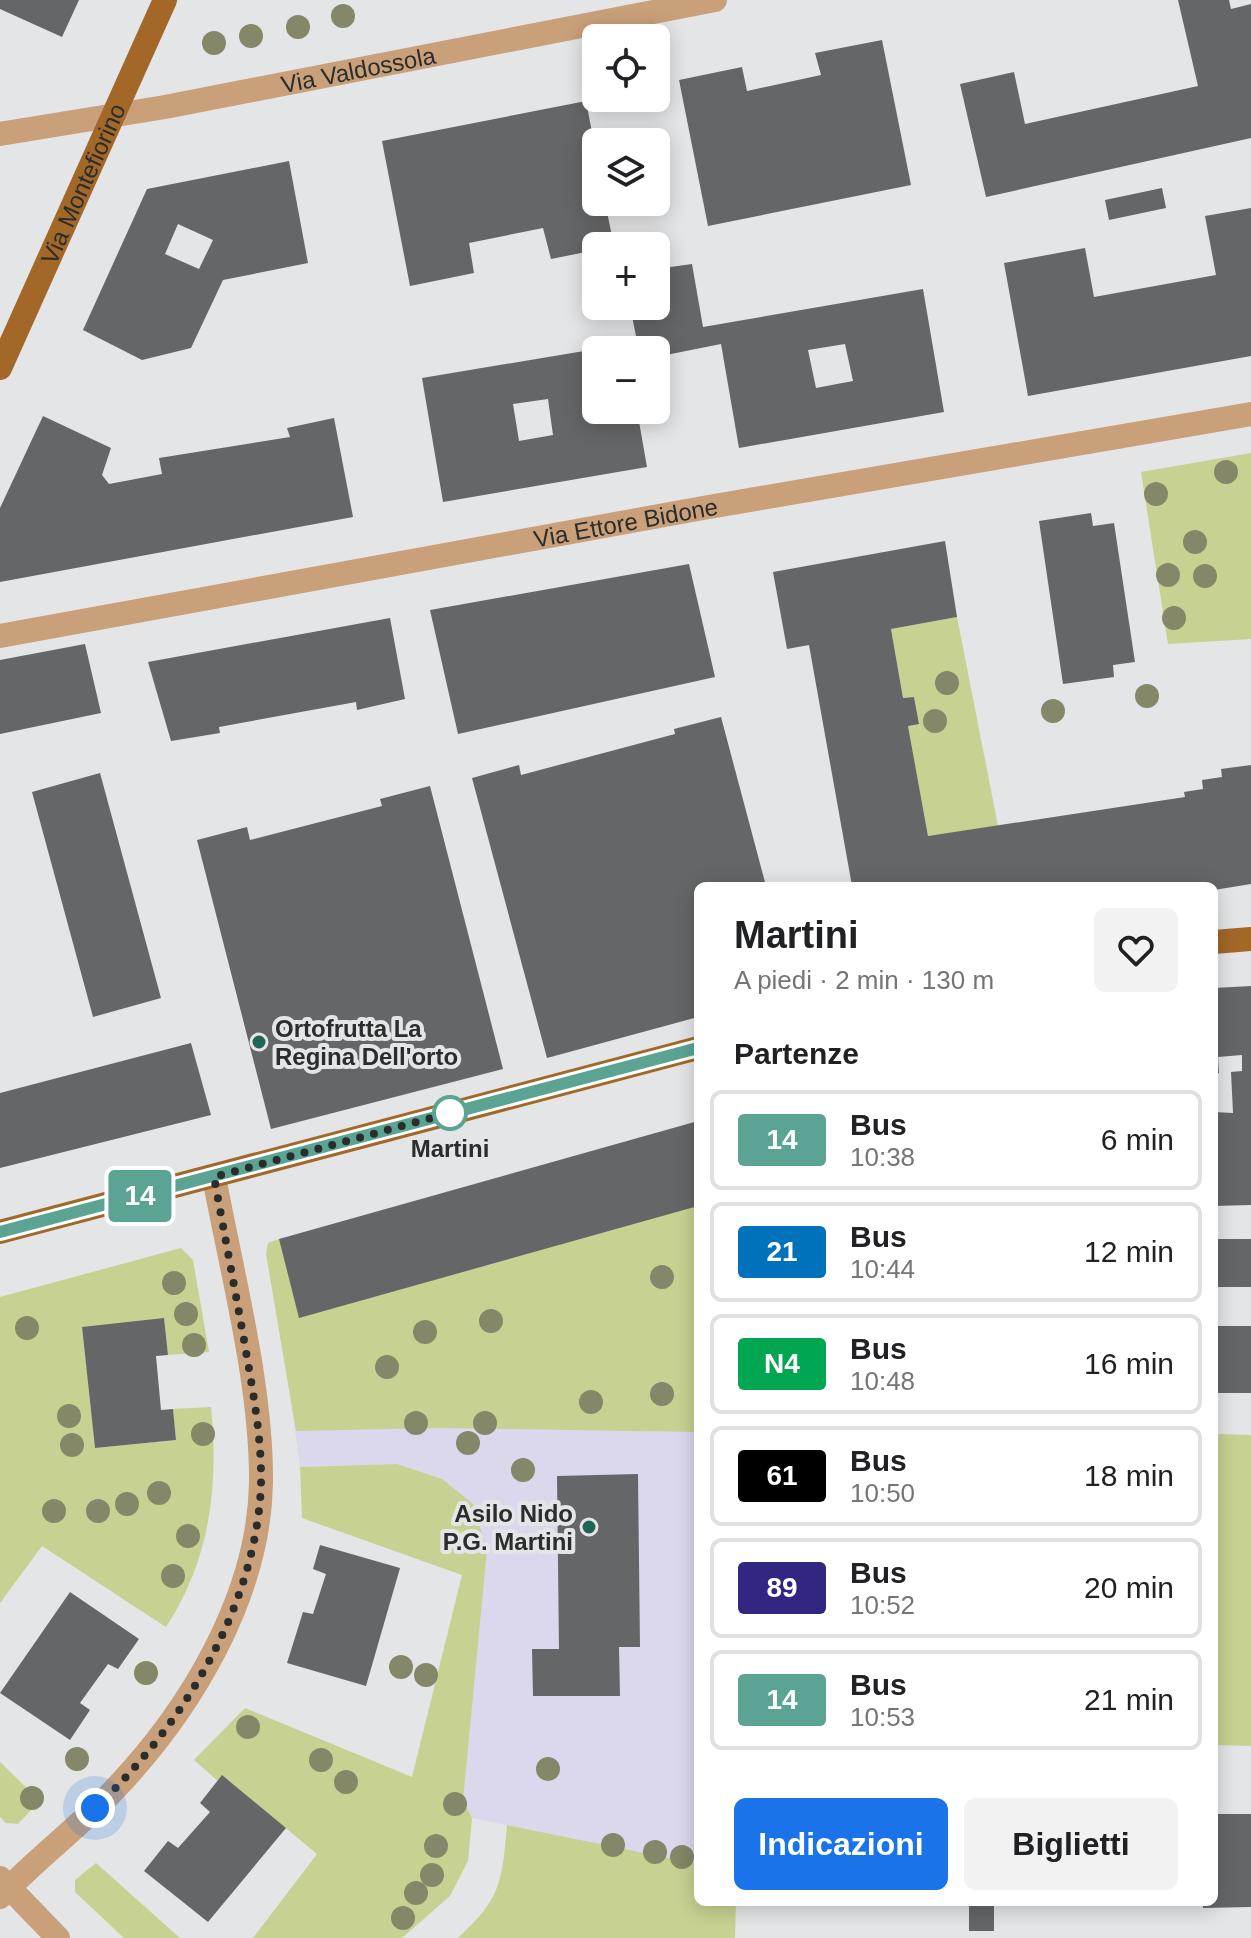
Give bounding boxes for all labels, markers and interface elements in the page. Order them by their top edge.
map controls [582,24,670,424]
button: locate [582,24,670,112]
street label: Via Valdossola [279,41,438,98]
street label: Via Montefiorino [35,99,130,268]
button: layers [582,128,670,216]
button: + [582,232,670,320]
button: − [582,336,670,424]
street label: Via Ettore Bidone [532,492,720,552]
button: heart [1094,908,1178,992]
text: Martini [734,914,859,956]
text: A piedi · 2 min · 130 m [734,965,994,995]
place label: Ortofrutta La Regina Dell'orto [275,1015,458,1070]
marker: Ortofrutta La Regina Dell'orto [250,1033,268,1051]
text: Partenze [734,1037,859,1070]
marker: Martini [433,1096,467,1130]
text: Bus [850,1108,907,1141]
text: 6 min [1101,1123,1174,1156]
text: 14 [766,1124,798,1155]
place label: Martini [411,1135,489,1162]
text: 10:38 [850,1142,915,1172]
line badge: 14 [104,1170,176,1222]
text: 14 [124,1180,156,1211]
text: Bus [850,1220,907,1253]
text: 12 min [1084,1235,1174,1268]
text: 21 [766,1236,798,1267]
text: 10:44 [850,1254,915,1284]
text: Bus [850,1332,907,1365]
text: 16 min [1084,1347,1174,1380]
text: N4 [764,1348,800,1379]
text: 10:48 [850,1366,915,1396]
text: Bus [850,1444,907,1477]
text: 18 min [1084,1459,1174,1492]
text: 61 [766,1460,798,1491]
text: 10:50 [850,1478,915,1508]
place label: Asilo Nido P.G. Martini [443,1500,573,1555]
marker: Asilo Nido P.G. Martini [580,1518,598,1536]
text: Bus [850,1556,907,1589]
text: 20 min [1084,1571,1174,1604]
text: 89 [766,1572,798,1603]
text: 10:52 [850,1590,915,1620]
text: Bus [850,1668,907,1701]
text: 21 min [1084,1683,1174,1716]
text: 14 [766,1684,798,1715]
text: 10:53 [850,1702,915,1732]
your location [75,1788,115,1828]
button: Indicazioni [734,1798,948,1890]
button: Biglietti [964,1798,1178,1890]

